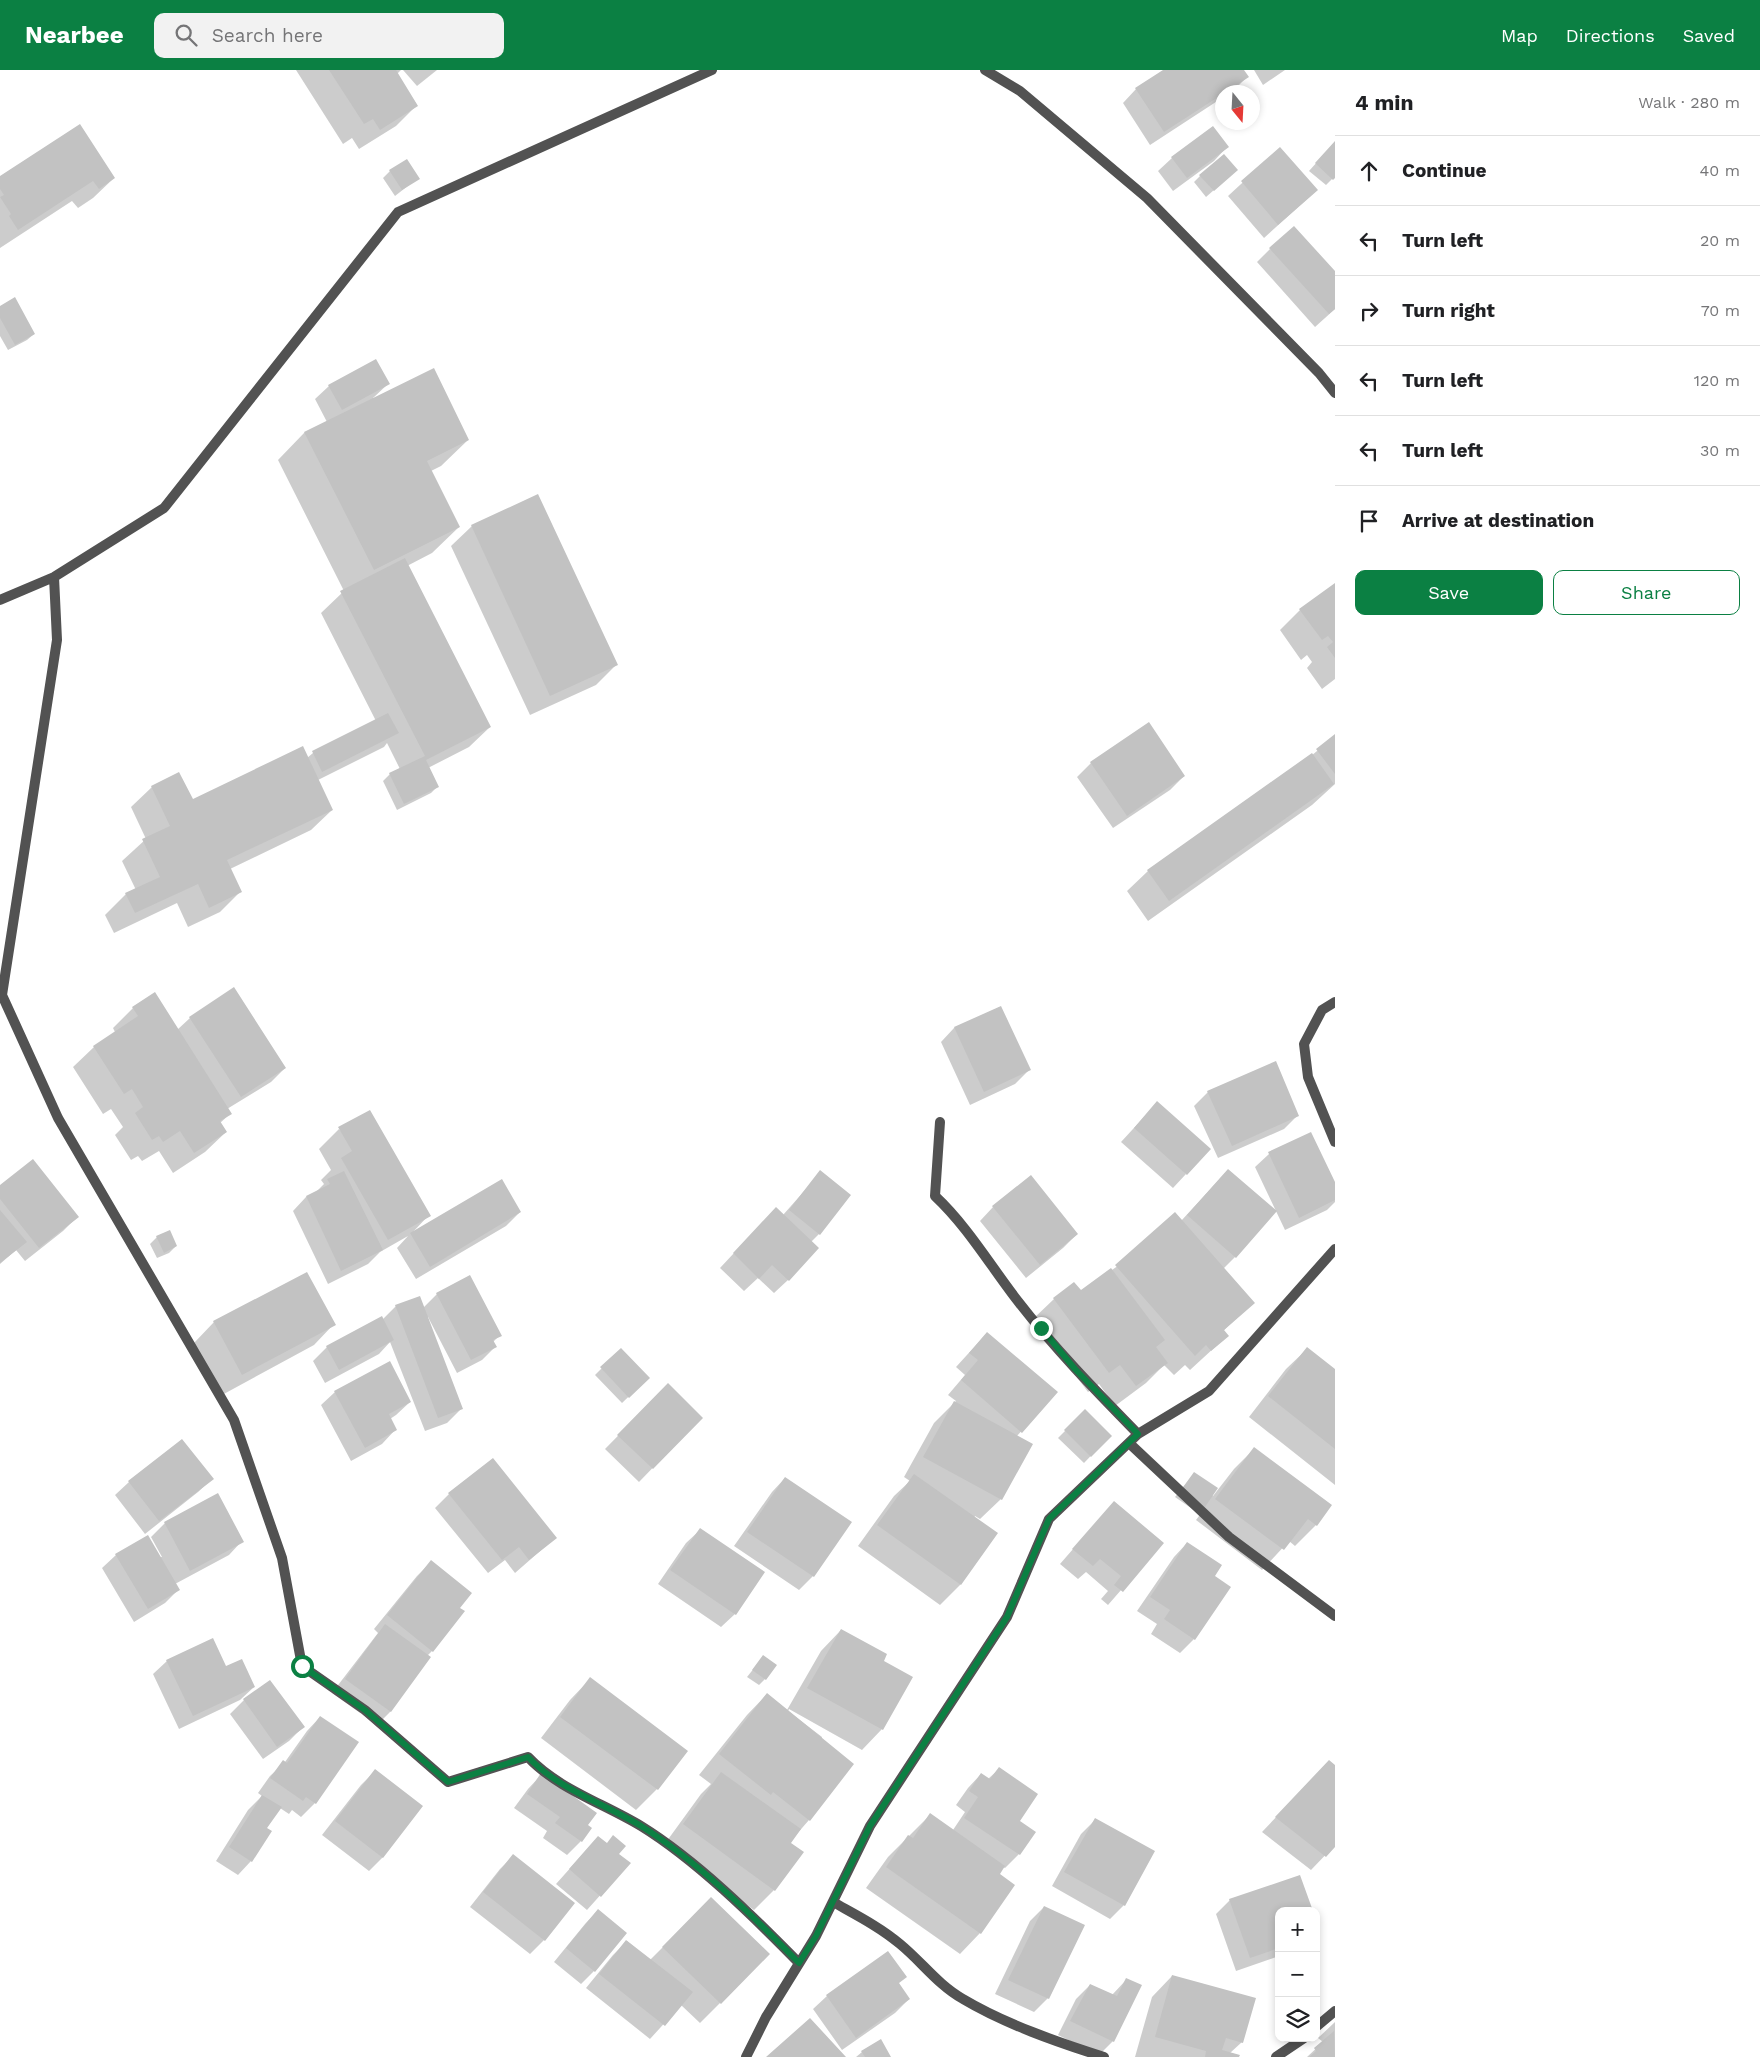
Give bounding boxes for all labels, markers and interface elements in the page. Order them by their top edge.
search box [154,13,504,58]
text: Nearbee [25,21,124,49]
icon: search [172,21,200,49]
text: Search here [212,24,323,47]
text: Map [1501,25,1538,46]
text: Directions [1566,25,1655,46]
text: Saved [1683,25,1735,46]
north arrow [1215,85,1260,130]
text: 4 min [1355,90,1413,115]
text: Walk · 280 m [1638,93,1740,112]
icon: ahead [1355,157,1383,185]
text: Continue [1402,159,1486,182]
text: 40 m [1700,161,1740,180]
icon: left [1355,227,1383,255]
text: Turn left [1402,229,1483,252]
text: 20 m [1700,231,1740,250]
icon: right [1355,297,1383,325]
text: Turn right [1402,299,1495,322]
text: 70 m [1701,301,1740,320]
icon: left [1355,367,1383,395]
text: Turn left [1402,369,1483,392]
text: 120 m [1694,371,1740,390]
icon: left [1355,437,1383,465]
text: Turn left [1402,439,1483,462]
text: 30 m [1700,441,1740,460]
icon: arrive [1355,507,1383,535]
text: Arrive at destination [1402,509,1594,532]
button: Save [1355,570,1543,615]
button: Share [1553,570,1740,615]
route end [1030,1317,1053,1340]
route start [291,1655,314,1678]
map controls [1275,1907,1320,2042]
button: + [1275,1907,1320,1952]
button: − [1275,1952,1320,1997]
button: layers [1275,1997,1320,2042]

